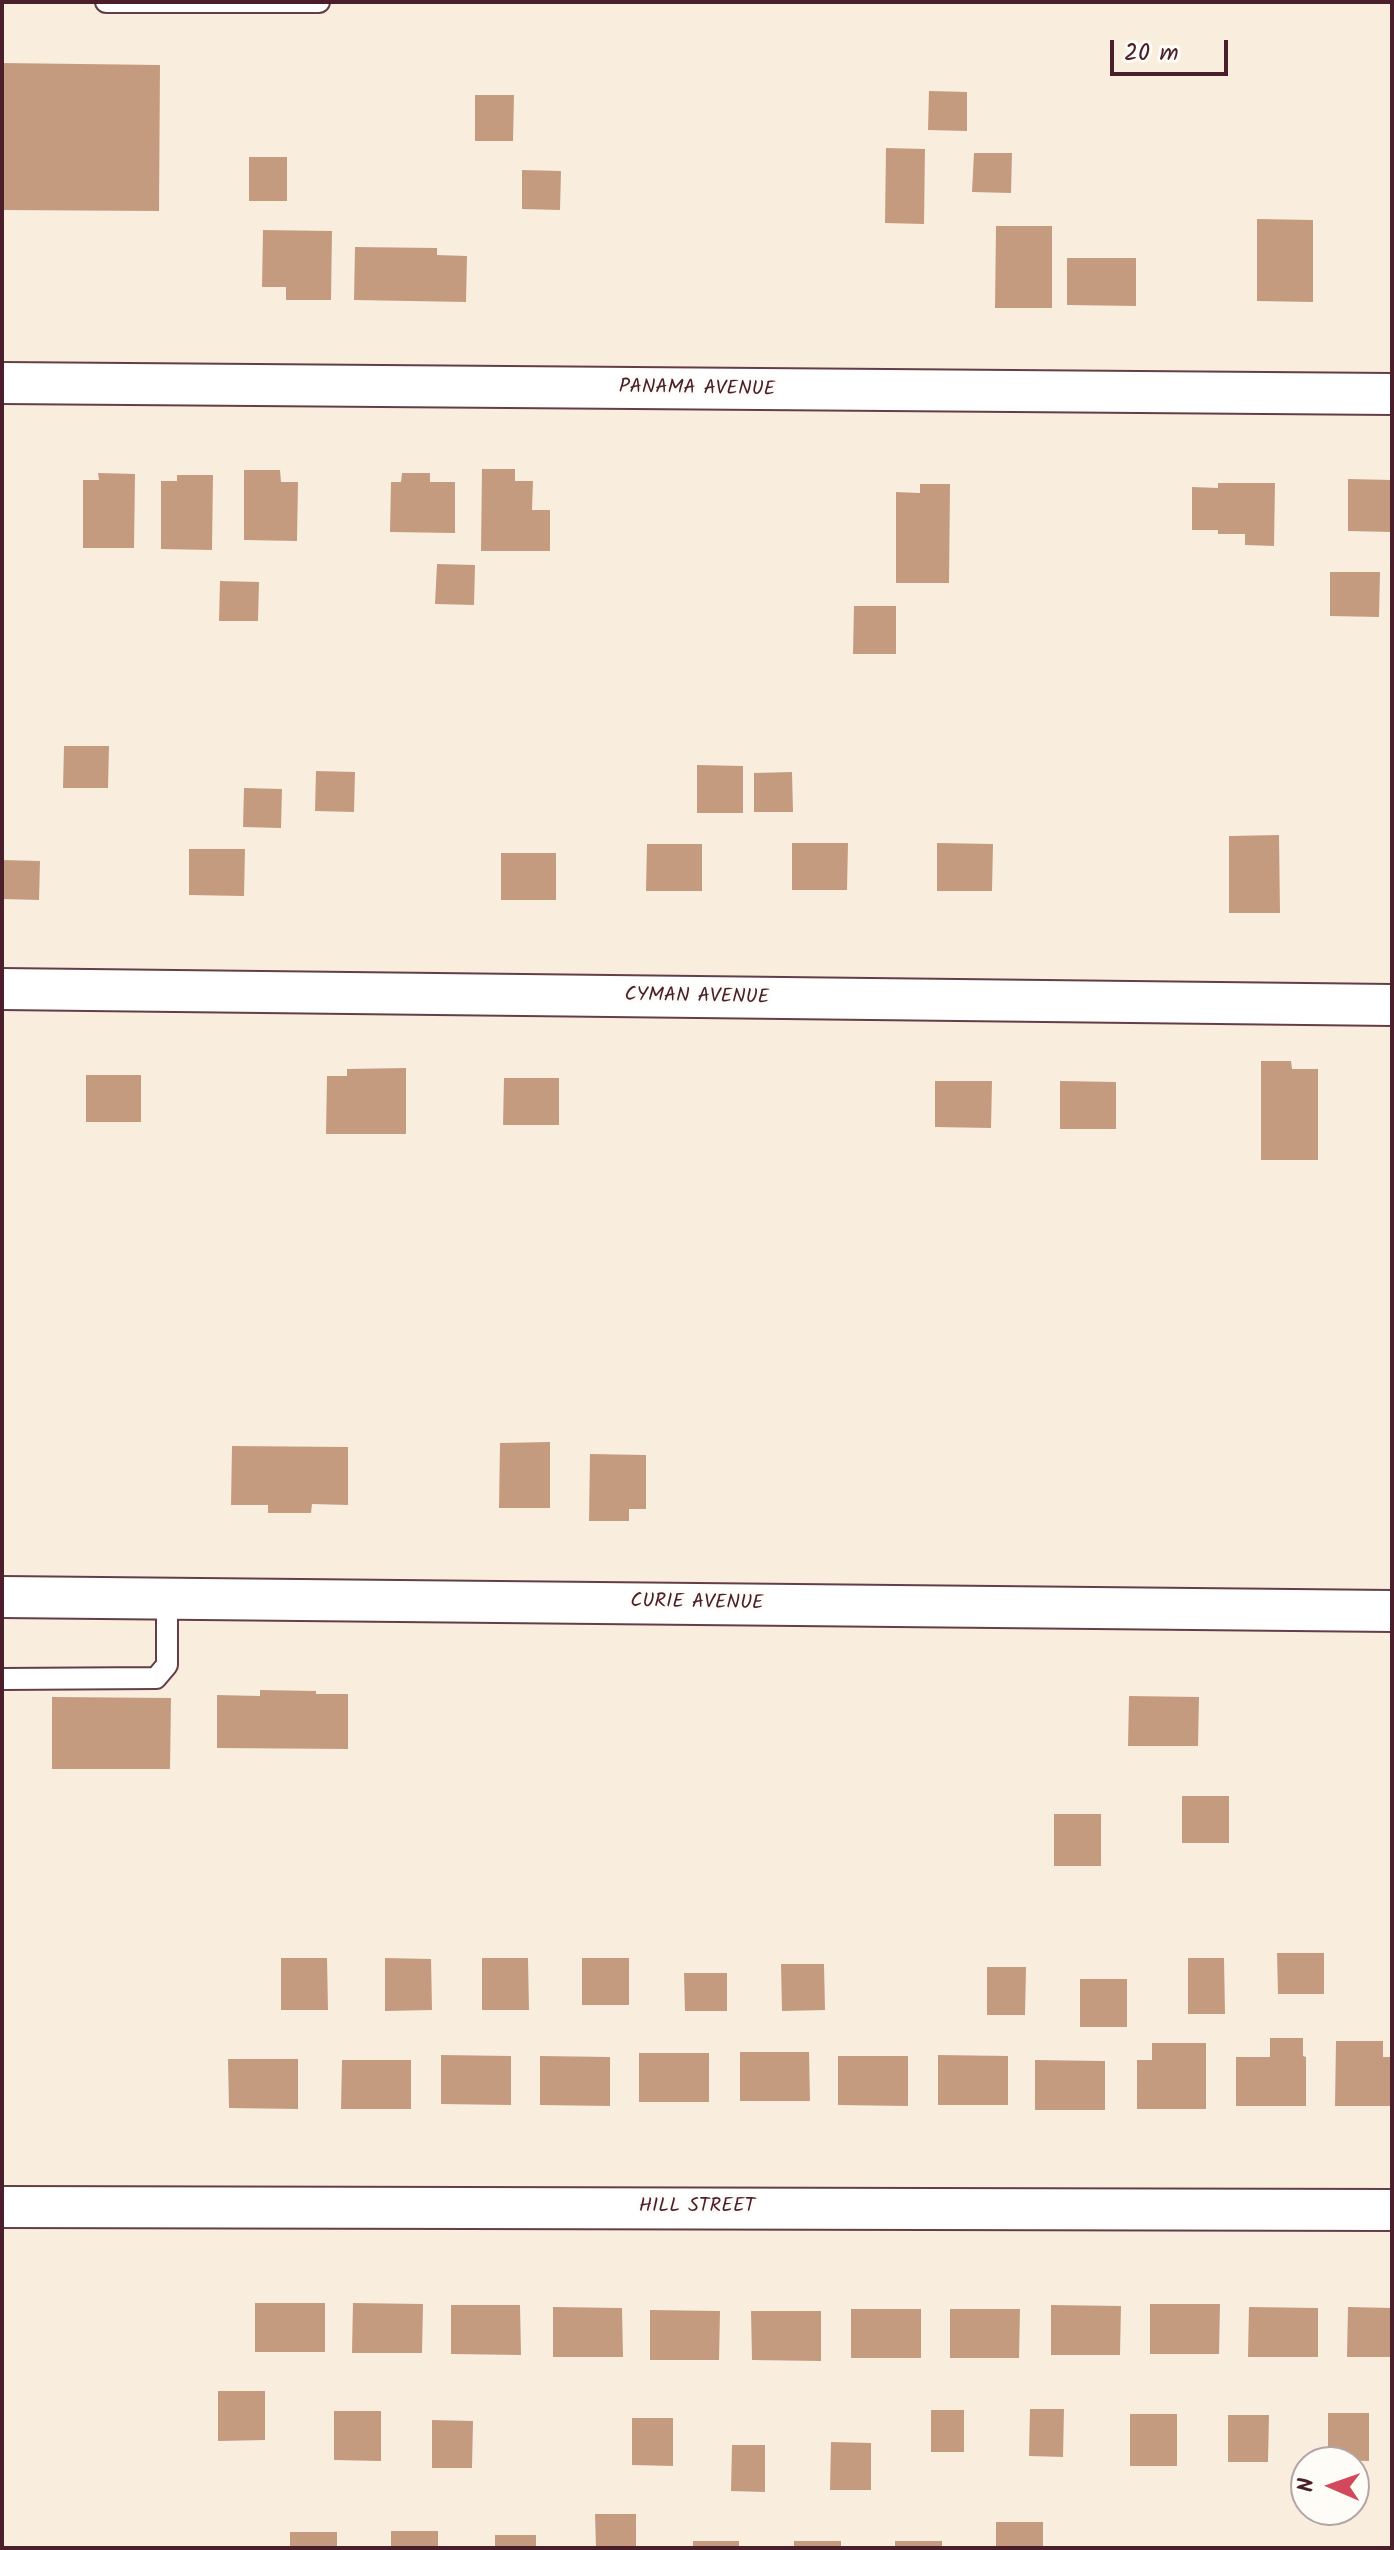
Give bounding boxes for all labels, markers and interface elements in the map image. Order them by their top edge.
scale bar [1114,24,1232,74]
text: 20 m [1124,34,1179,73]
street label: PANAMA AVENUE [619,377,775,403]
street label: CYMAN AVENUE [624,985,770,1011]
street label: CURIE AVENUE [630,1591,764,1617]
street label: HILL STREET [639,2196,755,2220]
north arrow [1290,2446,1370,2526]
text: N [1290,2478,1325,2493]

